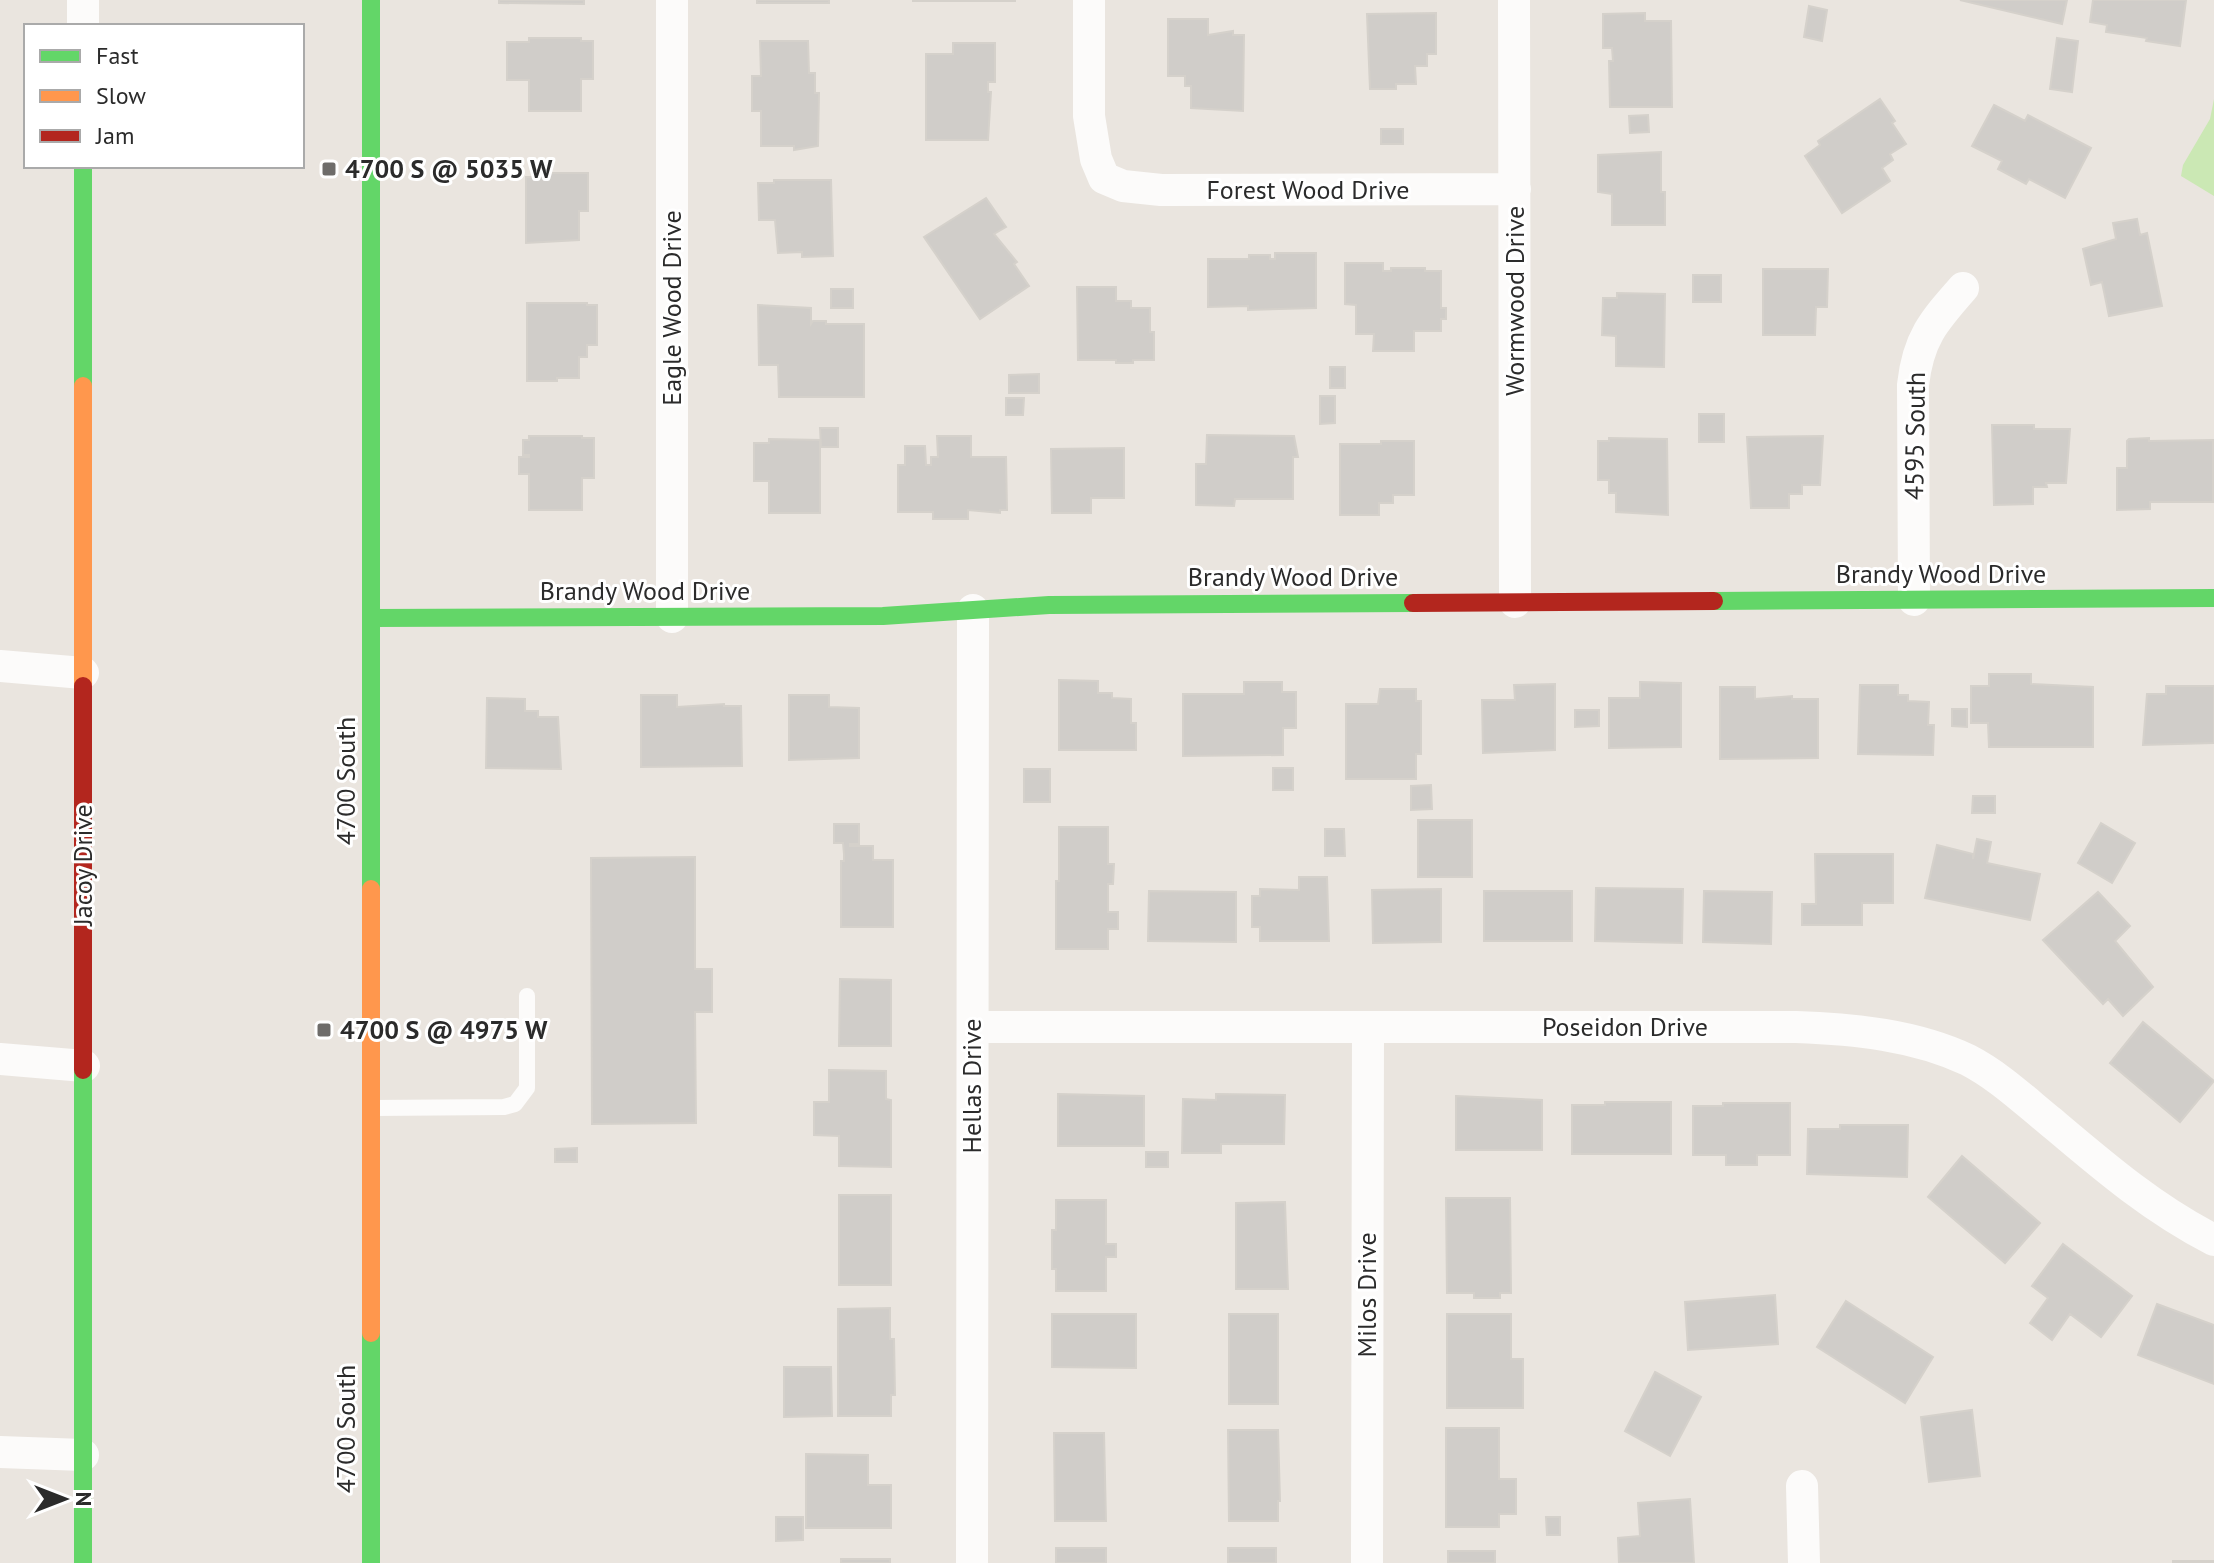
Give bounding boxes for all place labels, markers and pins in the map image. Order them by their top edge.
place label: 4700 S @ 5035 W [345,152,553,185]
marker: 4700 S @ 5035 W [320,160,338,178]
place label: 4700 S @ 4975 W [340,1013,548,1046]
marker: 4700 S @ 4975 W [315,1021,333,1039]

